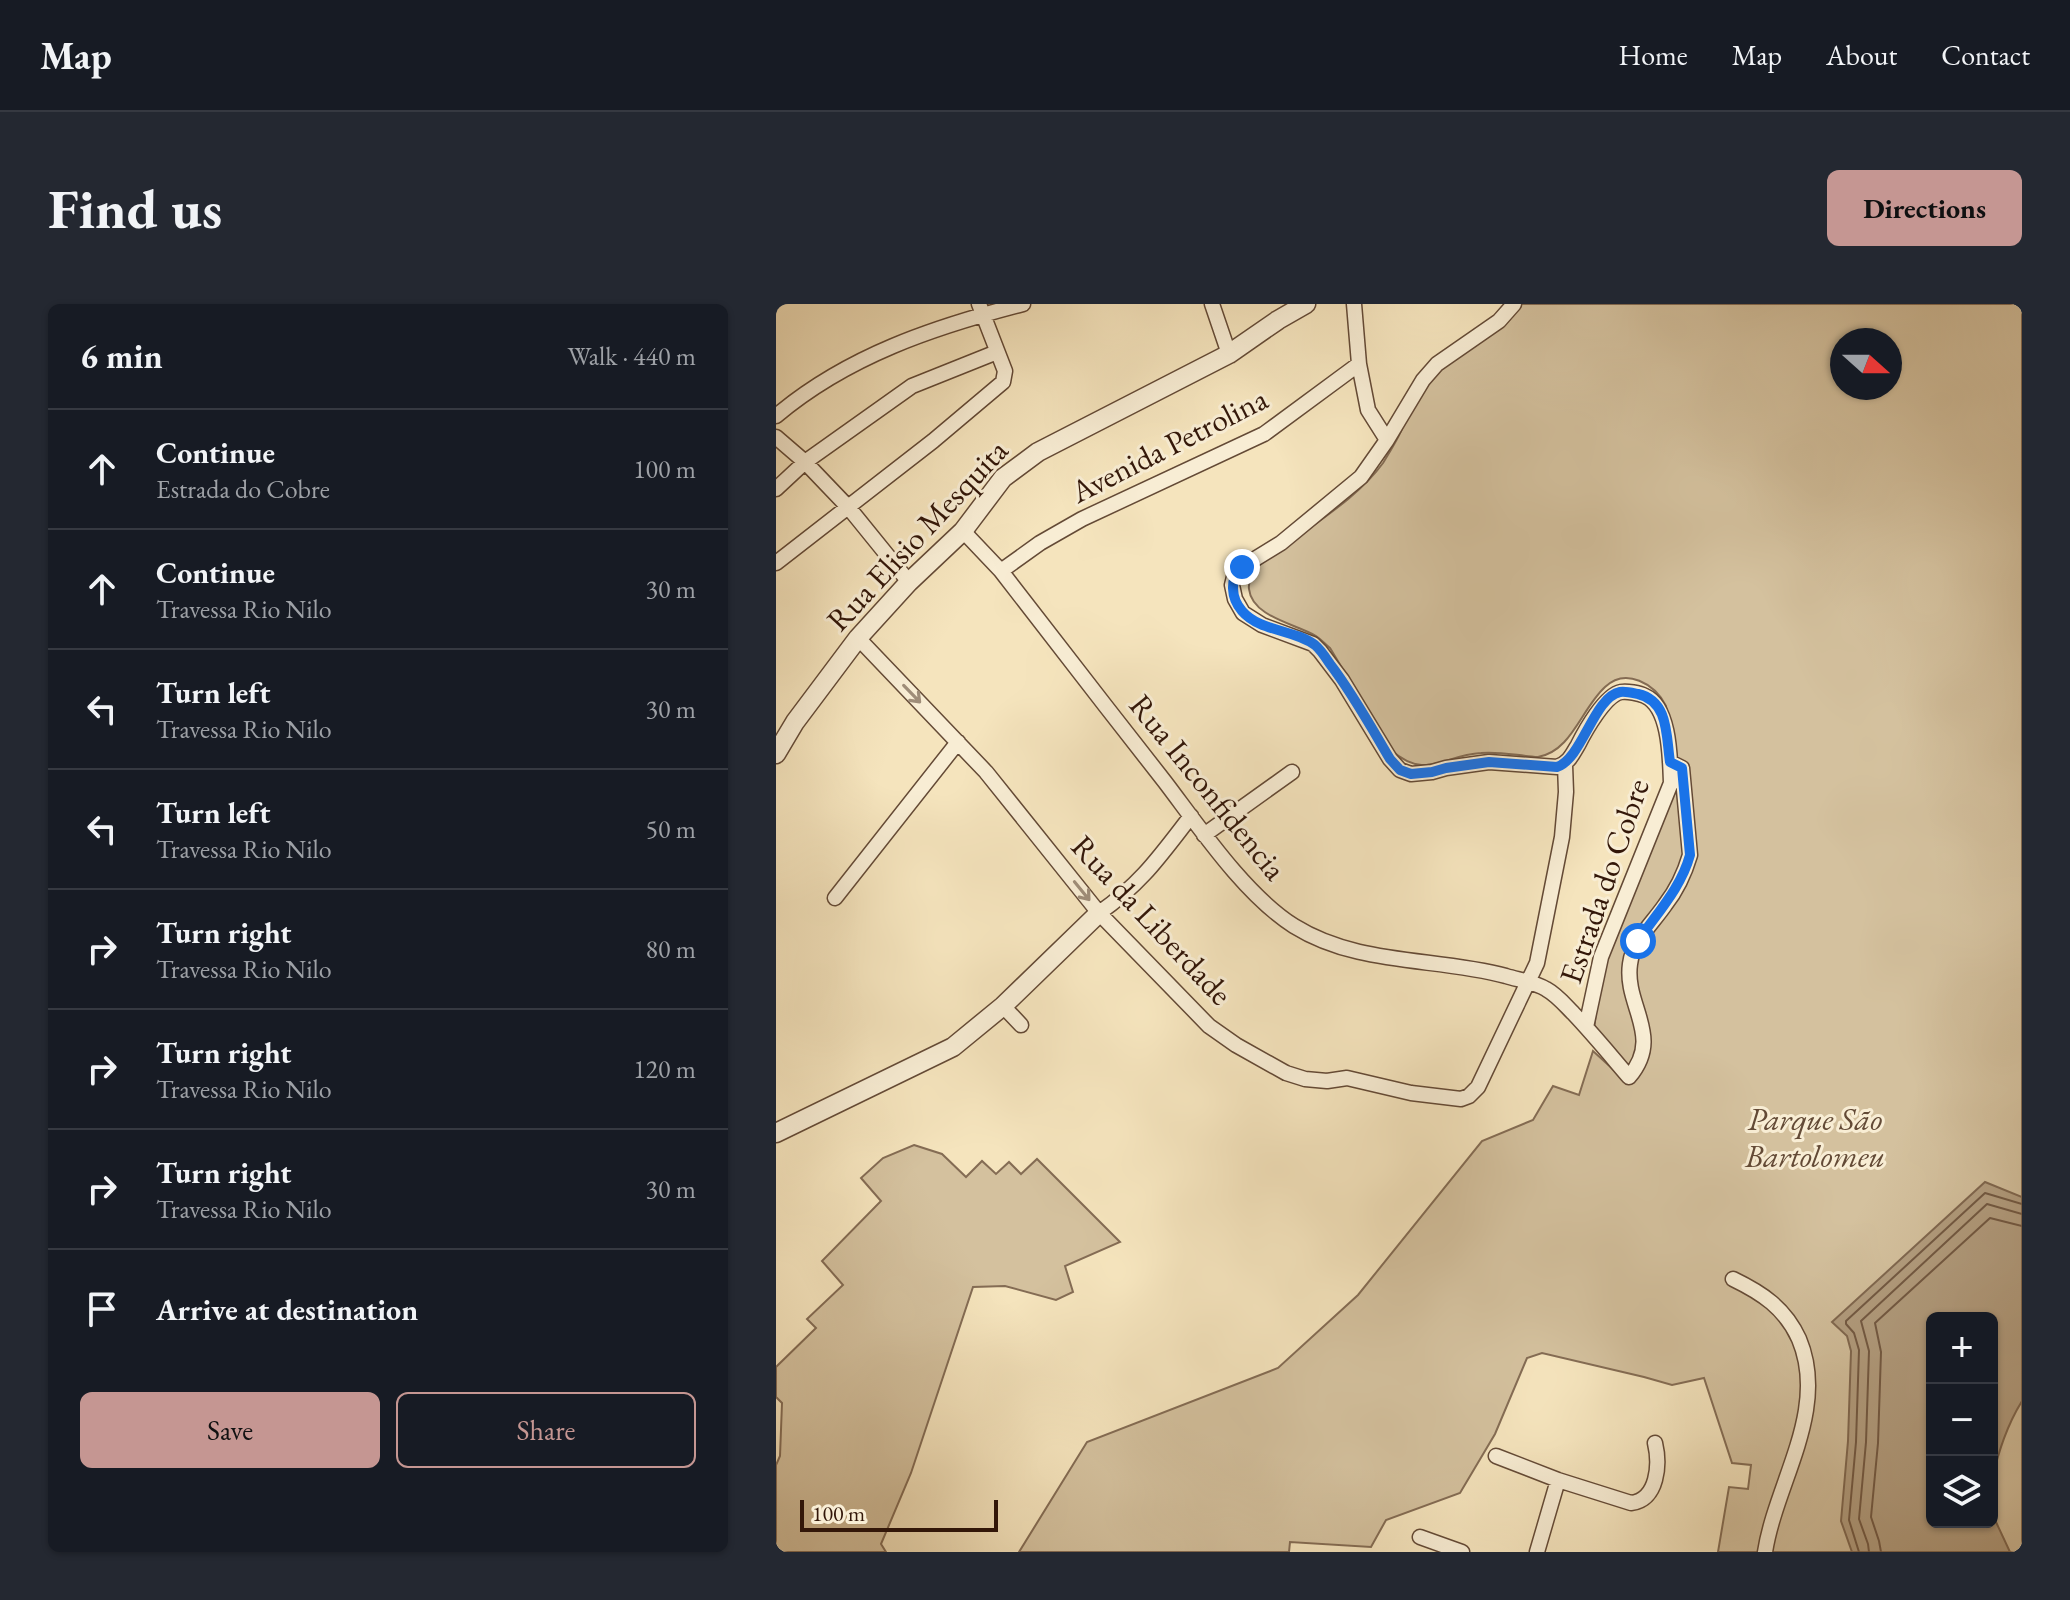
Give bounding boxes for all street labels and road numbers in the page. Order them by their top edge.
street label: Avenida Petrolina [1063,377,1275,513]
street label: Rua Elisio Mesquita [817,430,1017,640]
street label: Rua Inconfidencia [1120,685,1296,889]
street label: Estrada do Cobre [1549,773,1659,989]
street label: Rua da Liberdade [1062,826,1242,1014]

